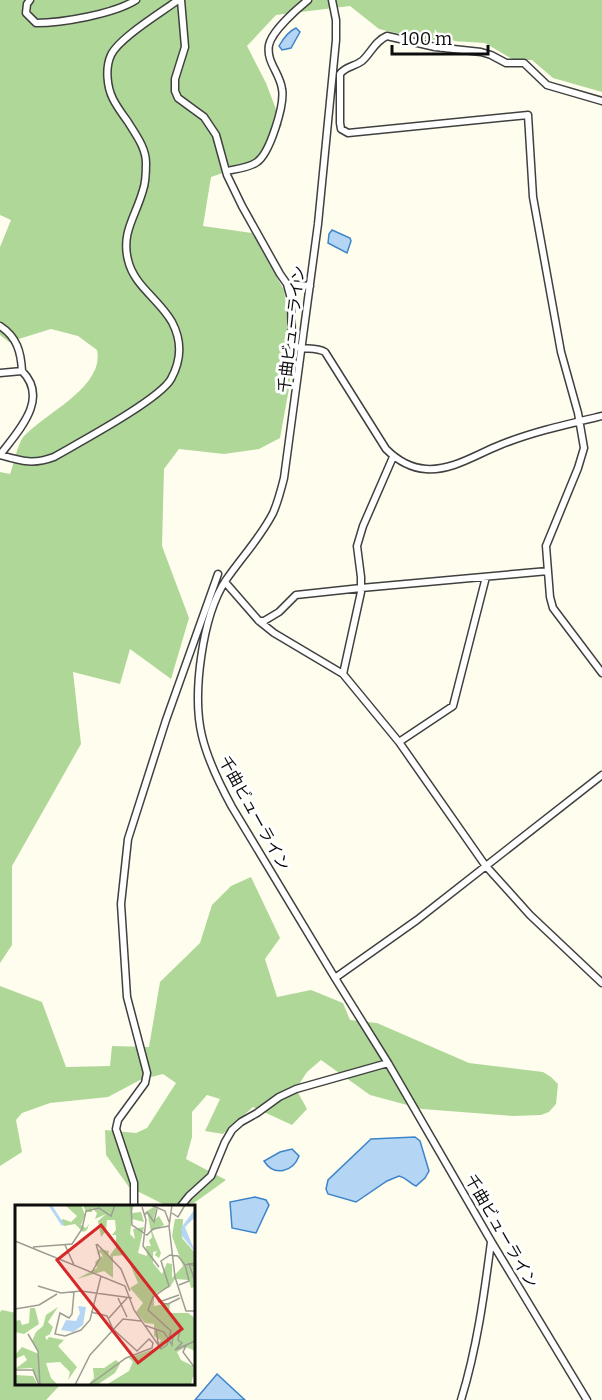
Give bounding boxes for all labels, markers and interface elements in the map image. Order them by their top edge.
scale bar [392,18,488,56]
text: 100 m [401,28,452,50]
street label: 千曲ビューライン [274,264,309,394]
street label: 千曲ビューライン [215,753,294,874]
street label: 千曲ビューライン [461,1171,542,1291]
inset map [15,1205,195,1385]

